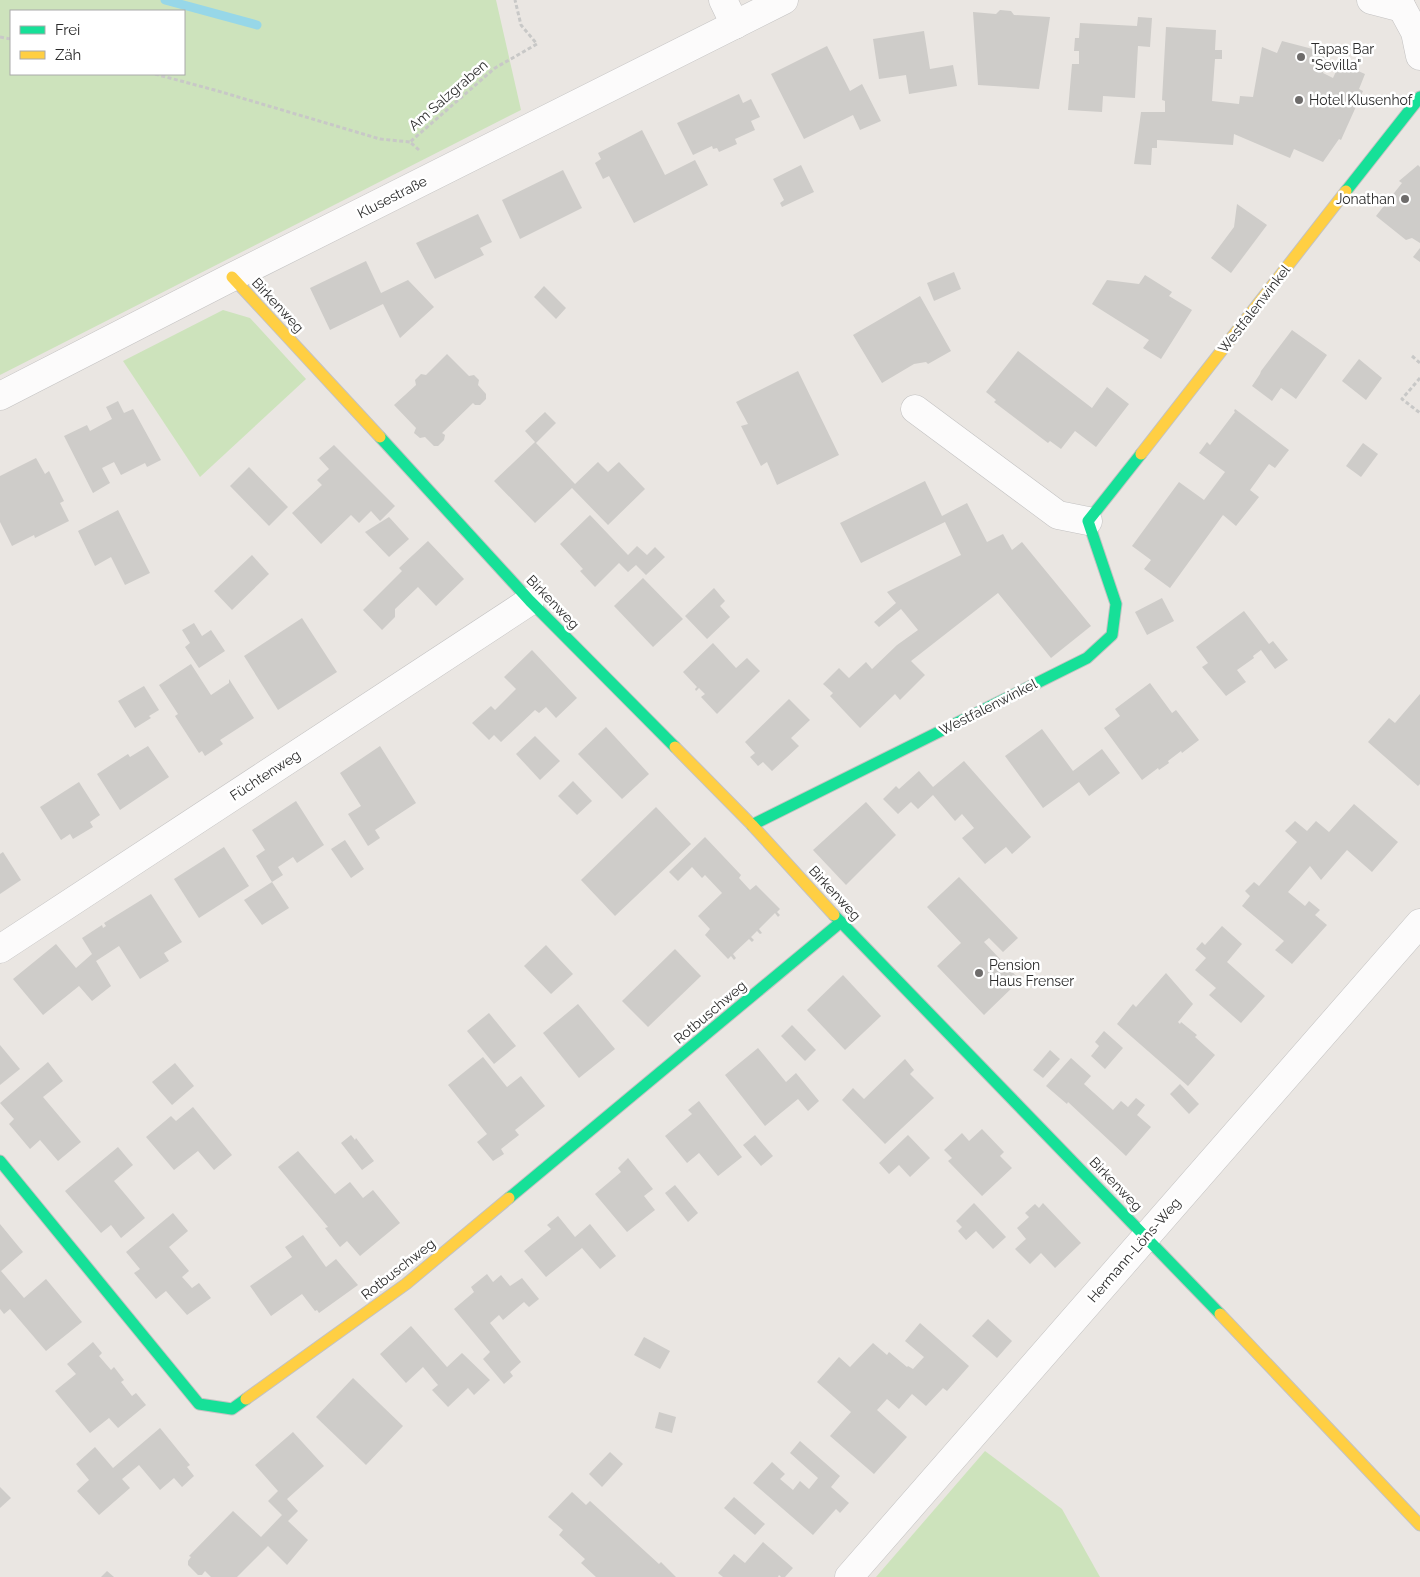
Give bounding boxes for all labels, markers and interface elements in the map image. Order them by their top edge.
legend [10,10,185,75]
text: Frei [55,21,80,39]
place label: Tapas Bar "Sevilla" [1311,41,1374,73]
text: Zäh [55,46,81,64]
marker: Tapas Bar "Sevilla" [1295,51,1307,63]
street label: Am Salzgraben [405,57,491,133]
place label: Hotel Klusenhof [1309,92,1414,108]
marker: Hotel Klusenhof [1293,94,1305,106]
street label: Klusestraße [355,173,429,221]
place label: Jonathan [1336,191,1395,207]
marker: Jonathan [1399,193,1411,205]
street label: Westfalenwinkel [1215,262,1293,356]
street label: Birkenweg [249,274,307,336]
street label: Birkenweg [523,572,583,632]
street label: Westfalenwinkel [937,675,1040,738]
street label: Füchtenweg [227,746,303,804]
street label: Birkenweg [806,862,864,924]
place label: Pension Haus Frenser [989,957,1074,989]
marker: Pension Haus Frenser [973,967,985,979]
street label: Rotbuschweg [671,977,749,1047]
street label: Birkenweg [1086,1154,1146,1214]
street label: Hermann-Löns-Weg [1084,1194,1184,1306]
street label: Rotbuschweg [358,1235,438,1303]

